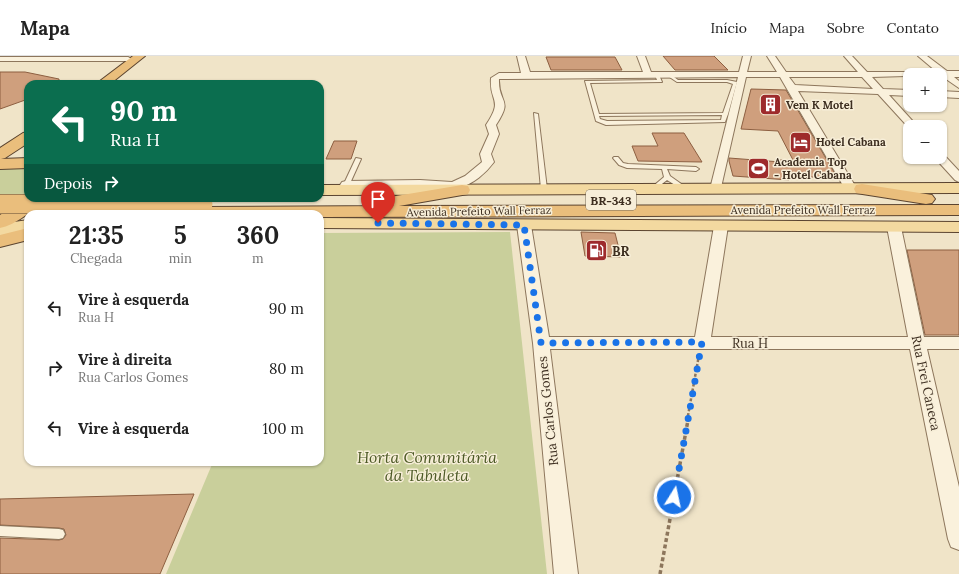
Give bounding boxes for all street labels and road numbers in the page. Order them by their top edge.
road number: BR-343 [586,190,636,210]
street label: Avenida Prefeito Wall Ferraz [406,203,552,219]
street label: Avenida Prefeito Wall Ferraz [730,203,876,217]
street label: Rua Frei Caneca [908,334,944,432]
street label: Rua H [732,335,768,352]
street label: Rua Carlos Gomes [534,355,562,467]

